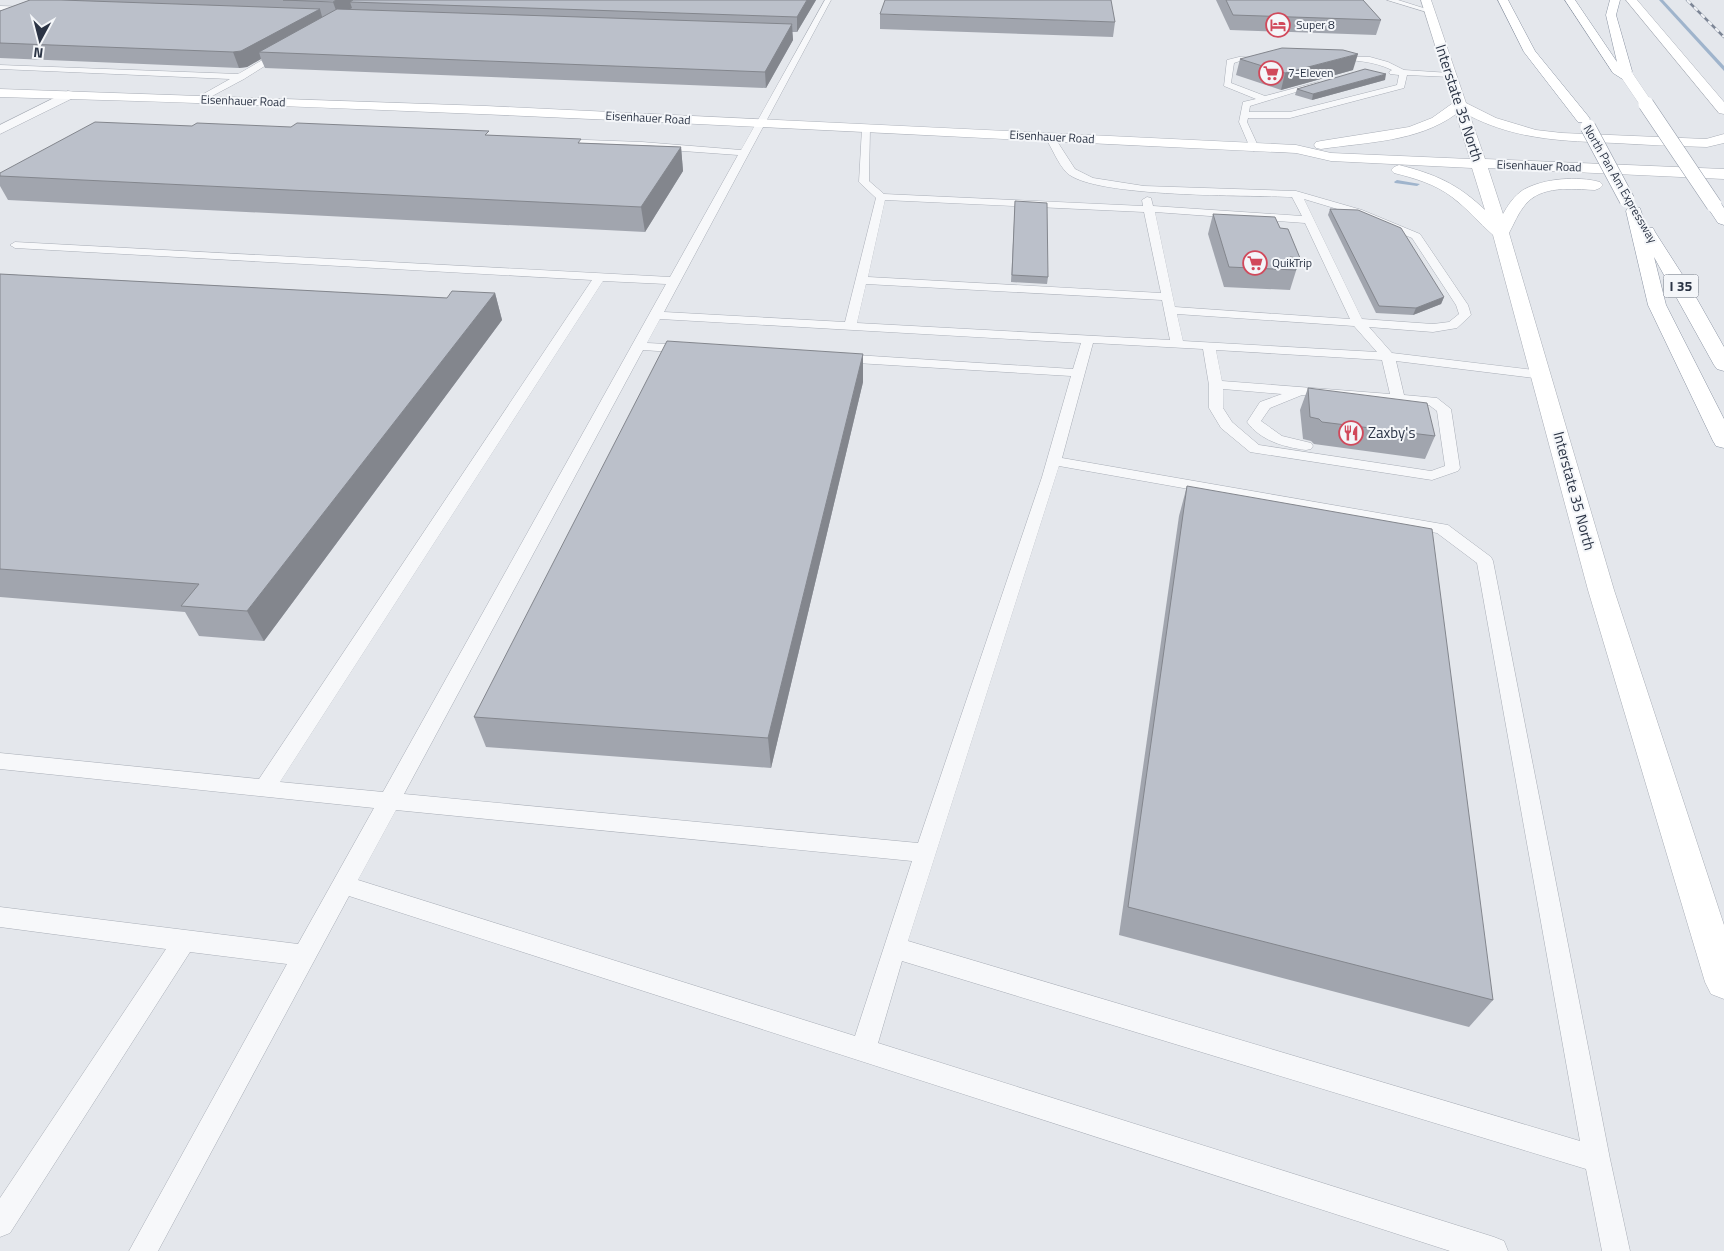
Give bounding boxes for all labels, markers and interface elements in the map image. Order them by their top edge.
hotel icon: Super 8 [1265,12,1291,38]
north arrow [15,15,65,65]
place label: Super 8 [1296,15,1335,34]
street label: Interstate 35 North [1430,41,1489,165]
text: N [32,42,44,64]
supermarket icon: 7-Eleven [1258,60,1284,86]
place label: 7-Eleven [1288,63,1334,82]
street label: Eisenhauer Road [200,90,286,111]
street label: Eisenhauer Road [605,106,691,129]
street label: North Pan Am Expressway [1579,121,1662,247]
street label: Eisenhauer Road [1009,125,1095,148]
street label: Eisenhauer Road [1496,155,1582,176]
supermarket icon: QuikTrip [1242,250,1268,276]
place label: QuikTrip [1272,253,1312,272]
road number: I 35 [1664,274,1698,298]
restaurant icon: Zaxby's [1338,420,1364,446]
place label: Zaxby's [1368,421,1415,444]
street label: Interstate 35 North [1548,429,1601,553]

